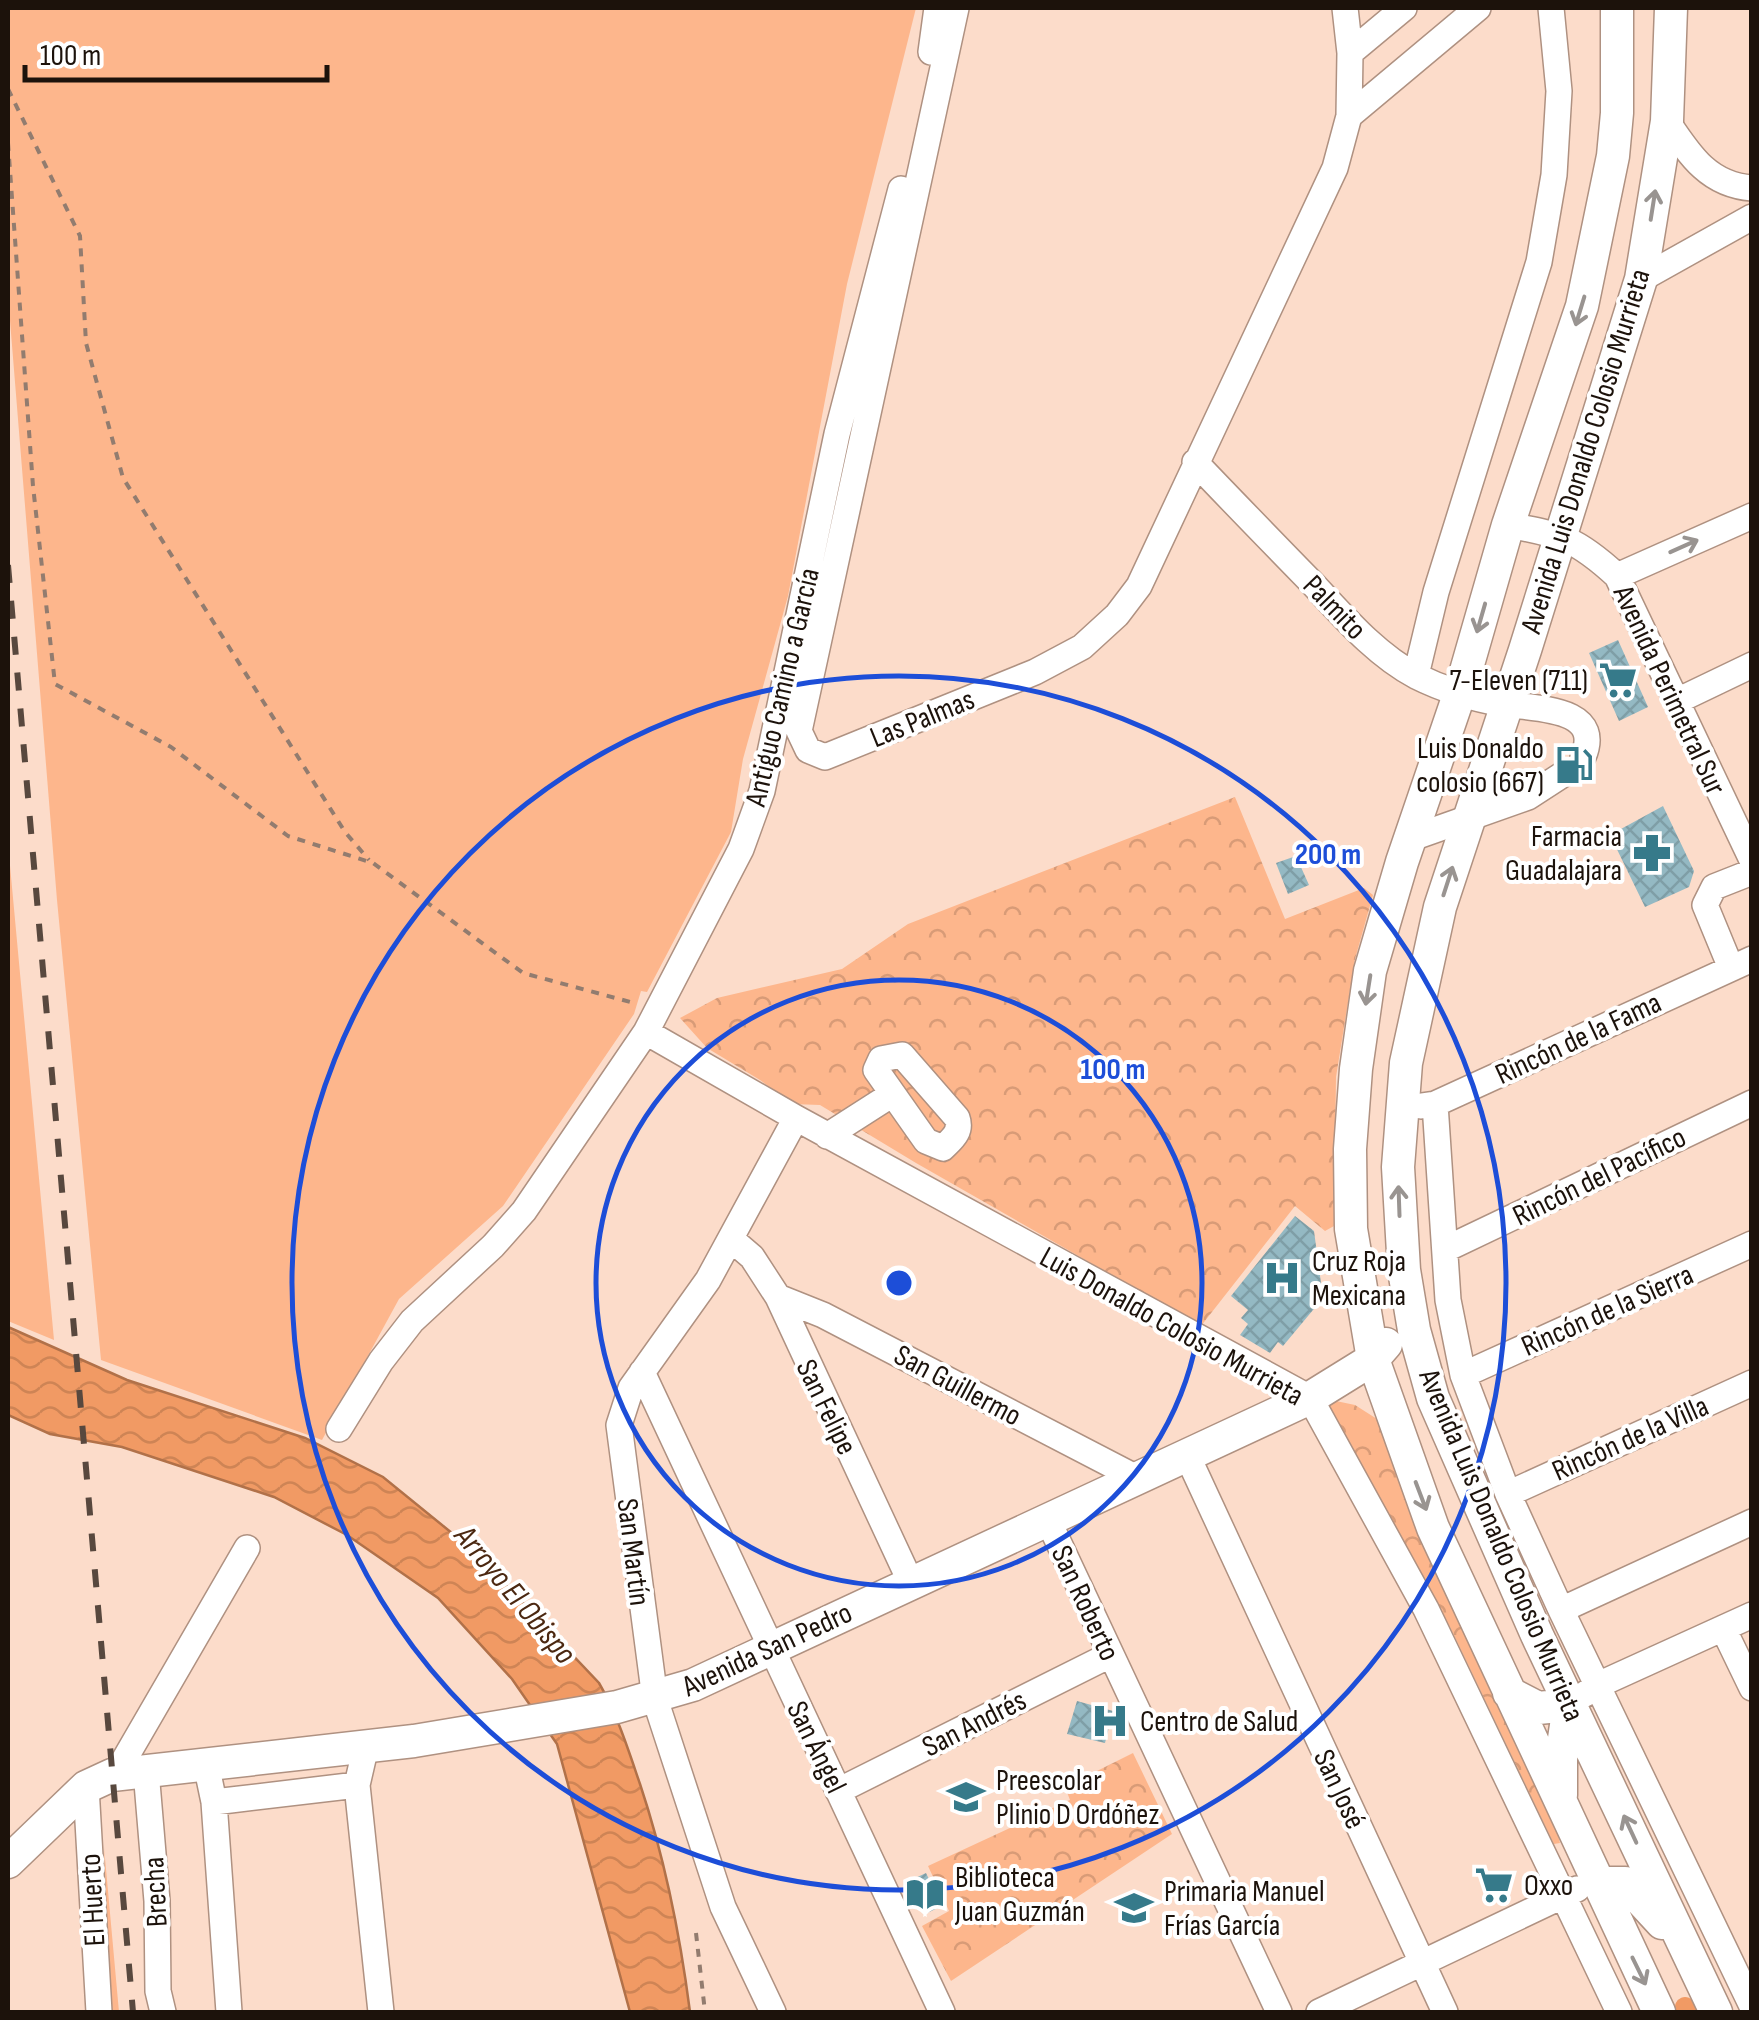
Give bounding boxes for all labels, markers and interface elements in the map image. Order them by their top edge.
scale bar [25,20,328,82]
text: 100 m [40,38,101,74]
one-way arrow [1644,190,1663,222]
street label: Avenida Luis Donaldo Colosio Murrieta [1513,265,1659,639]
one-way arrow [1570,295,1588,326]
one-way arrow [1668,536,1699,554]
street label: Antiguo Camino a García [738,565,828,811]
street label: Palmito [1295,568,1373,647]
street label: Avenida Perimetral Sur [1604,579,1733,801]
one-way arrow [1471,602,1489,634]
supermarket icon: 7-Eleven (711) [1597,659,1639,701]
place label: 7-Eleven (711) [1450,663,1588,699]
street label: Las Palmas [865,682,980,756]
place label: Luis Donaldo colosio (667) [1416,731,1544,801]
fuel station icon: Luis Donaldo colosio (667) [1553,744,1595,786]
place label: Farmacia Guadalajara [1505,819,1622,889]
pharmacy icon: Farmacia Guadalajara [1631,832,1673,874]
text: 200 m [1295,837,1361,873]
one-way arrow [1441,866,1459,898]
one-way arrow [1358,973,1376,1006]
street label: Rincón de la Fama [1490,985,1667,1093]
text: 100 m [1081,1052,1145,1088]
street label: Rincón del Pacífico [1507,1120,1692,1234]
one-way arrow [1390,1186,1409,1218]
street label: Luis Donaldo Colosio Murrieta [1033,1239,1310,1414]
place label: Cruz Roja Mexicana [1312,1244,1406,1314]
hospital icon: Cruz Roja Mexicana [1261,1257,1303,1299]
street label: Rincón de la Sierra [1516,1257,1699,1365]
centre of rings [881,1265,917,1301]
street label: San Guillermo [888,1337,1027,1434]
street label: San Felipe [788,1354,864,1461]
street label: Avenida Luis Donaldo Colosio Murrieta [1410,1363,1592,1727]
street label: Rincón de la Villa [1547,1388,1714,1489]
one-way arrow [1413,1480,1431,1511]
street label: San Martín [609,1496,657,1608]
water label: Arroyo El Obispo [444,1516,584,1672]
street label: San Roberto [1043,1540,1127,1667]
street label: Avenida San Pedro [676,1595,858,1705]
street label: San Andrés [917,1682,1032,1765]
street label: San Ángel [778,1696,854,1799]
hospital icon: Centro de Salud [1089,1700,1131,1742]
place label: Centro de Salud [1140,1704,1298,1740]
street label: San José [1305,1744,1373,1835]
place label: Preescolar Plinio D Ordóñez [996,1763,1159,1833]
school or university icon: Preescolar Plinio D Ordóñez [945,1776,987,1818]
one-way arrow [1619,1815,1638,1845]
street label: El Huerto [73,1853,113,1947]
street label: Brecha [136,1856,176,1928]
place label: Biblioteca Juan Guzmán [954,1860,1085,1930]
supermarket icon: Oxxo [1473,1864,1515,1906]
place label: Oxxo [1524,1868,1573,1904]
library icon: Biblioteca Juan Guzmán [904,1873,946,1915]
place label: Primaria Manuel Frías García [1164,1874,1325,1944]
school or university icon: Primaria Manuel Frías García [1113,1887,1155,1929]
one-way arrow [1630,1956,1649,1986]

